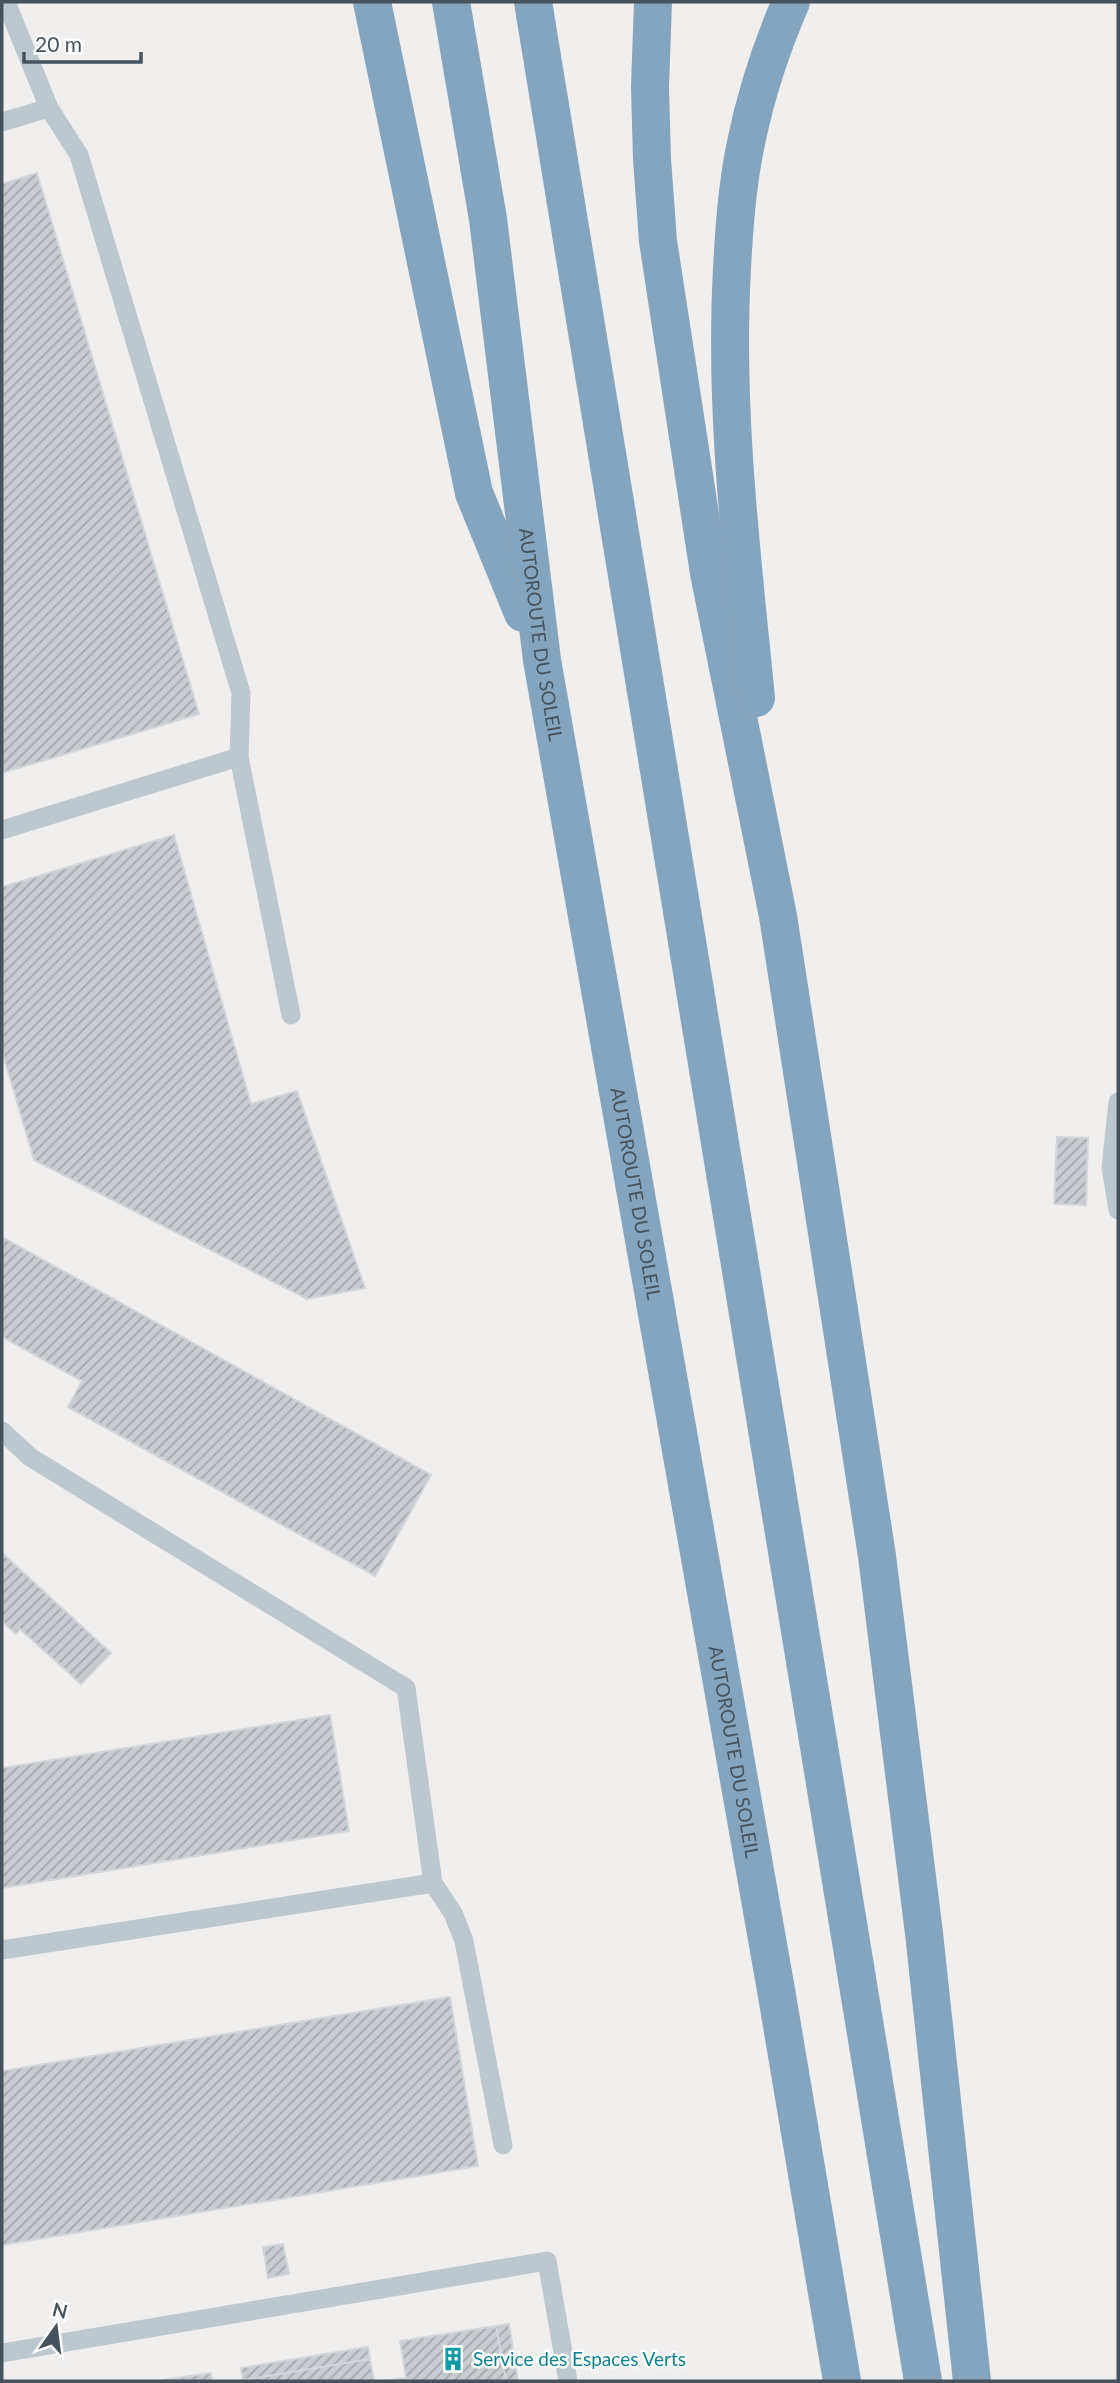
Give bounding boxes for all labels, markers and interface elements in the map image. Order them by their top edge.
scale bar [24,21,142,65]
text: 20 m [35,31,82,56]
street label: AUTOROUTE DU SOLEIL [515,527,568,743]
street label: AUTOROUTE DU SOLEIL [606,1085,666,1301]
street label: AUTOROUTE DU SOLEIL [705,1644,765,1860]
north arrow [21,2292,91,2362]
text: N [50,2297,70,2323]
building icon: Service des Espaces Verts [439,2345,467,2373]
place label: Service des Espaces Verts [473,2347,686,2370]

